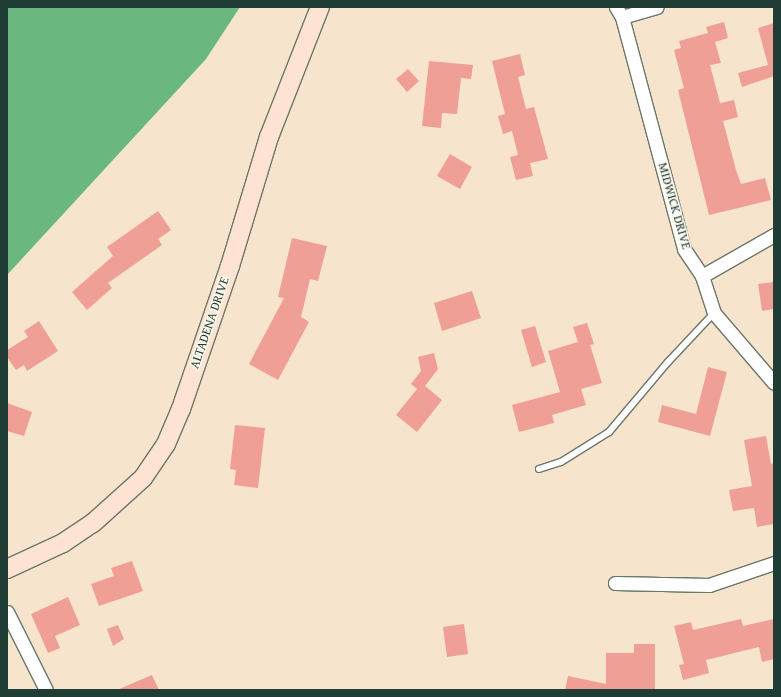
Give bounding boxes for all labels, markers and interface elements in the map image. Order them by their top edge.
street label: MIDWICK DRIVE [654,161,694,251]
street label: ALTADENA DRIVE [187,275,233,371]

